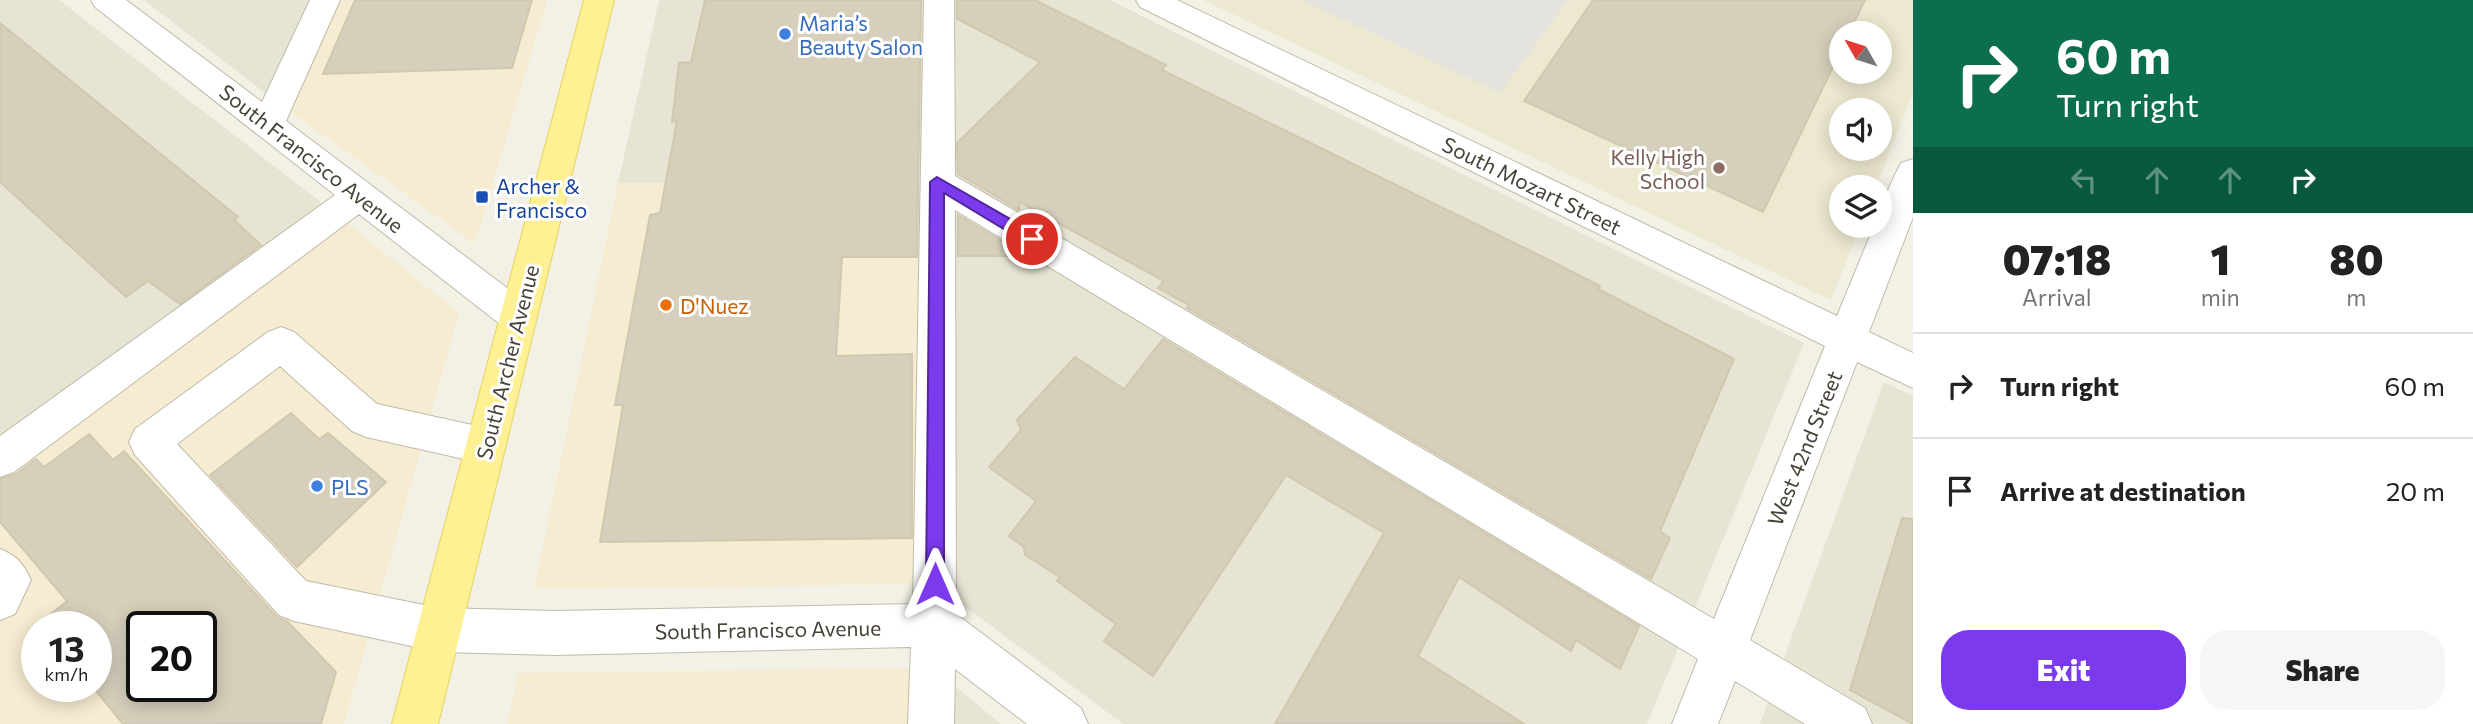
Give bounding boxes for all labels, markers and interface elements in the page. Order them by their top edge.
place label: Maria’s Beauty Salon [799,10,923,59]
north arrow [1829,21,1892,84]
map controls [1829,21,1892,238]
text: 60 m [2056,24,2171,84]
marker: Maria’s Beauty Salon [777,26,793,42]
icon: right [1941,28,2032,119]
street label: South Francisco Avenue [215,78,409,238]
text: Turn right [2056,84,2199,124]
button: sound [1829,98,1892,161]
street label: South Mozart Street [1439,131,1625,239]
place label: Kelly High School [1610,144,1705,193]
marker: Kelly High School [1711,160,1727,176]
icon: left [2065,161,2103,199]
icon: ahead [2138,161,2176,199]
icon: ahead [2211,161,2249,199]
icon: right [2284,161,2322,199]
place label: Archer & Francisco [496,173,587,222]
button: layers [1829,175,1892,238]
marker: Archer & Francisco [474,189,490,205]
pin [1002,209,1062,269]
icon: arrive [1013,220,1051,258]
text: 07:18 [2002,232,2111,284]
text: 1 [2210,232,2230,284]
text: 80 [2329,232,2384,284]
street label: South Archer Avenue [471,262,543,462]
text: Arrival [2022,283,2092,311]
text: min [2201,283,2240,311]
text: m [2346,283,2366,311]
place label: D'Nuez [680,293,749,318]
marker: D'Nuez [658,297,674,313]
street label: West 42nd Street [1762,367,1846,529]
icon: right [1941,367,1979,405]
text: Turn right [2000,370,2119,401]
text: 60 m [2385,370,2445,401]
icon: arrive [1941,472,1979,510]
place label: PLS [331,474,369,499]
text: Arrive at destination [2000,475,2246,506]
text: 20 m [2386,475,2445,506]
marker: PLS [309,478,325,494]
position arrow [898,547,972,621]
speed limit sign: 20 [126,611,217,702]
street label: South Francisco Avenue [655,615,881,643]
text: 13 [48,626,85,669]
button: Exit [1941,630,2186,710]
button: Share [2200,630,2445,710]
text: km/h [45,663,88,685]

